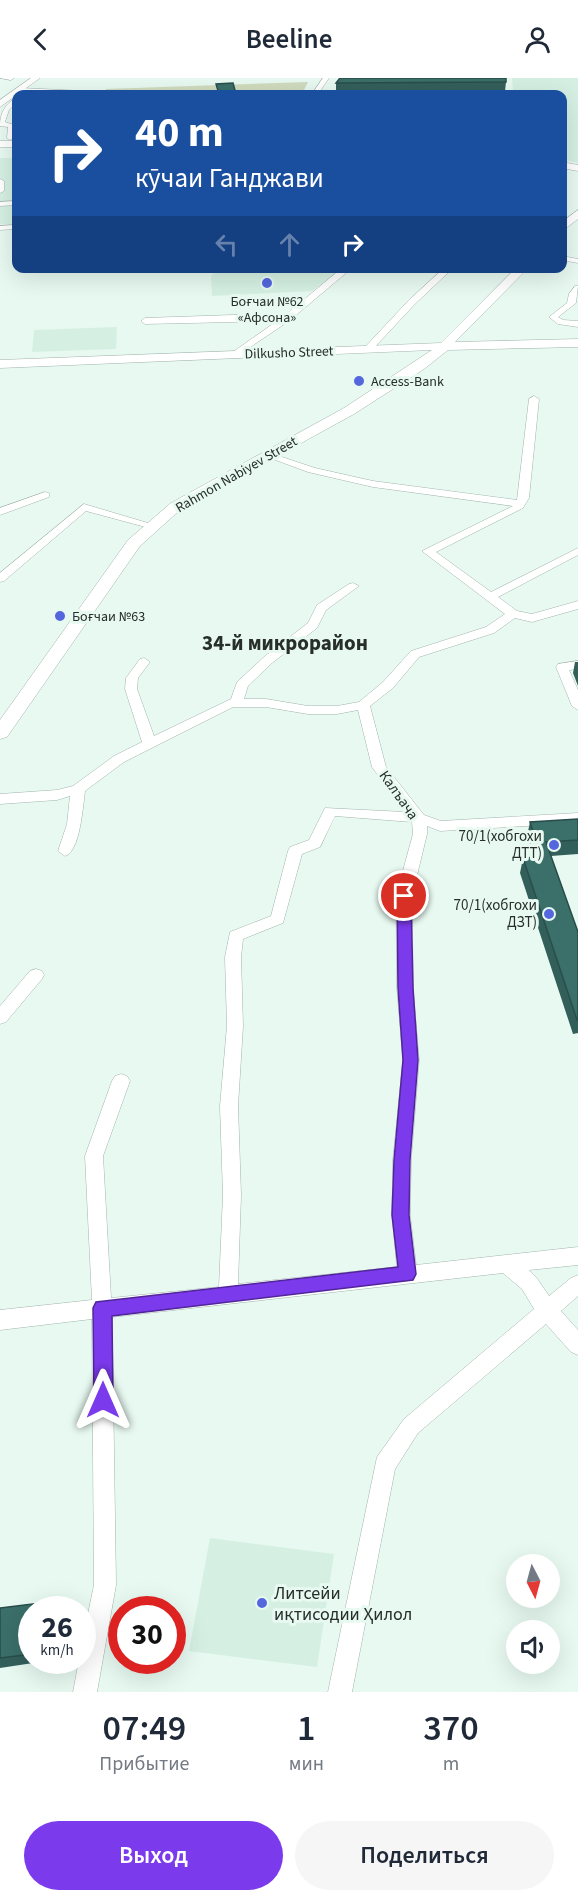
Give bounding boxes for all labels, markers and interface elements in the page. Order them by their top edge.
text: Beeline [246,20,332,59]
icon: back [24,23,57,56]
icon: person [521,23,554,56]
text: 40 m [135,103,224,163]
icon: right [36,114,114,192]
text: кӯчаи Ганджави [135,159,324,198]
icon: left [210,228,243,261]
icon: ahead [273,228,306,261]
icon: right [336,228,369,261]
marker: Боғчаи №62 «Афсона» [260,276,274,290]
place label: Боғчаи №62 «Афсона» [230,292,304,328]
street label: Dilkusho Street [244,341,334,365]
place label: Access-Bank [371,372,444,392]
marker: Access-Bank [352,374,366,388]
street label: Rahmon Nabiyev Street [172,432,301,518]
place label: Боғчаи №63 [72,607,145,627]
marker: Боғчаи №63 [53,609,67,623]
district label: 34-й микрорайон [202,628,368,658]
street label: Калъача [374,766,423,824]
place label: 70/1(хобгохи ДТТ) [459,826,542,864]
marker: 70/1(хобгохи ДТТ) [547,838,561,852]
pin [378,870,429,921]
icon: arrive [387,879,420,912]
place label: 70/1(хобгохи ДЗТ) [454,895,537,933]
marker: 70/1(хобгохи ДЗТ) [542,907,556,921]
position arrow [71,1368,135,1432]
north arrow [506,1554,560,1608]
map controls [506,1554,560,1674]
place label: Литсейи иқтисодии Ҳилол [274,1581,412,1627]
speed limit sign: 30 [108,1596,186,1674]
marker: Литсейи иқтисодии Ҳилол [255,1596,269,1610]
text: 26 [41,1606,73,1649]
button: sound [506,1620,560,1674]
text: km/h [40,1640,74,1661]
text: 07:49 [102,1703,186,1754]
text: 1 [297,1703,316,1754]
text: 370 [423,1703,479,1754]
text: Прибытие [99,1750,189,1778]
text: мин [289,1750,324,1778]
text: m [443,1750,459,1778]
button: Выход [24,1821,283,1890]
button: Поделиться [295,1821,554,1890]

